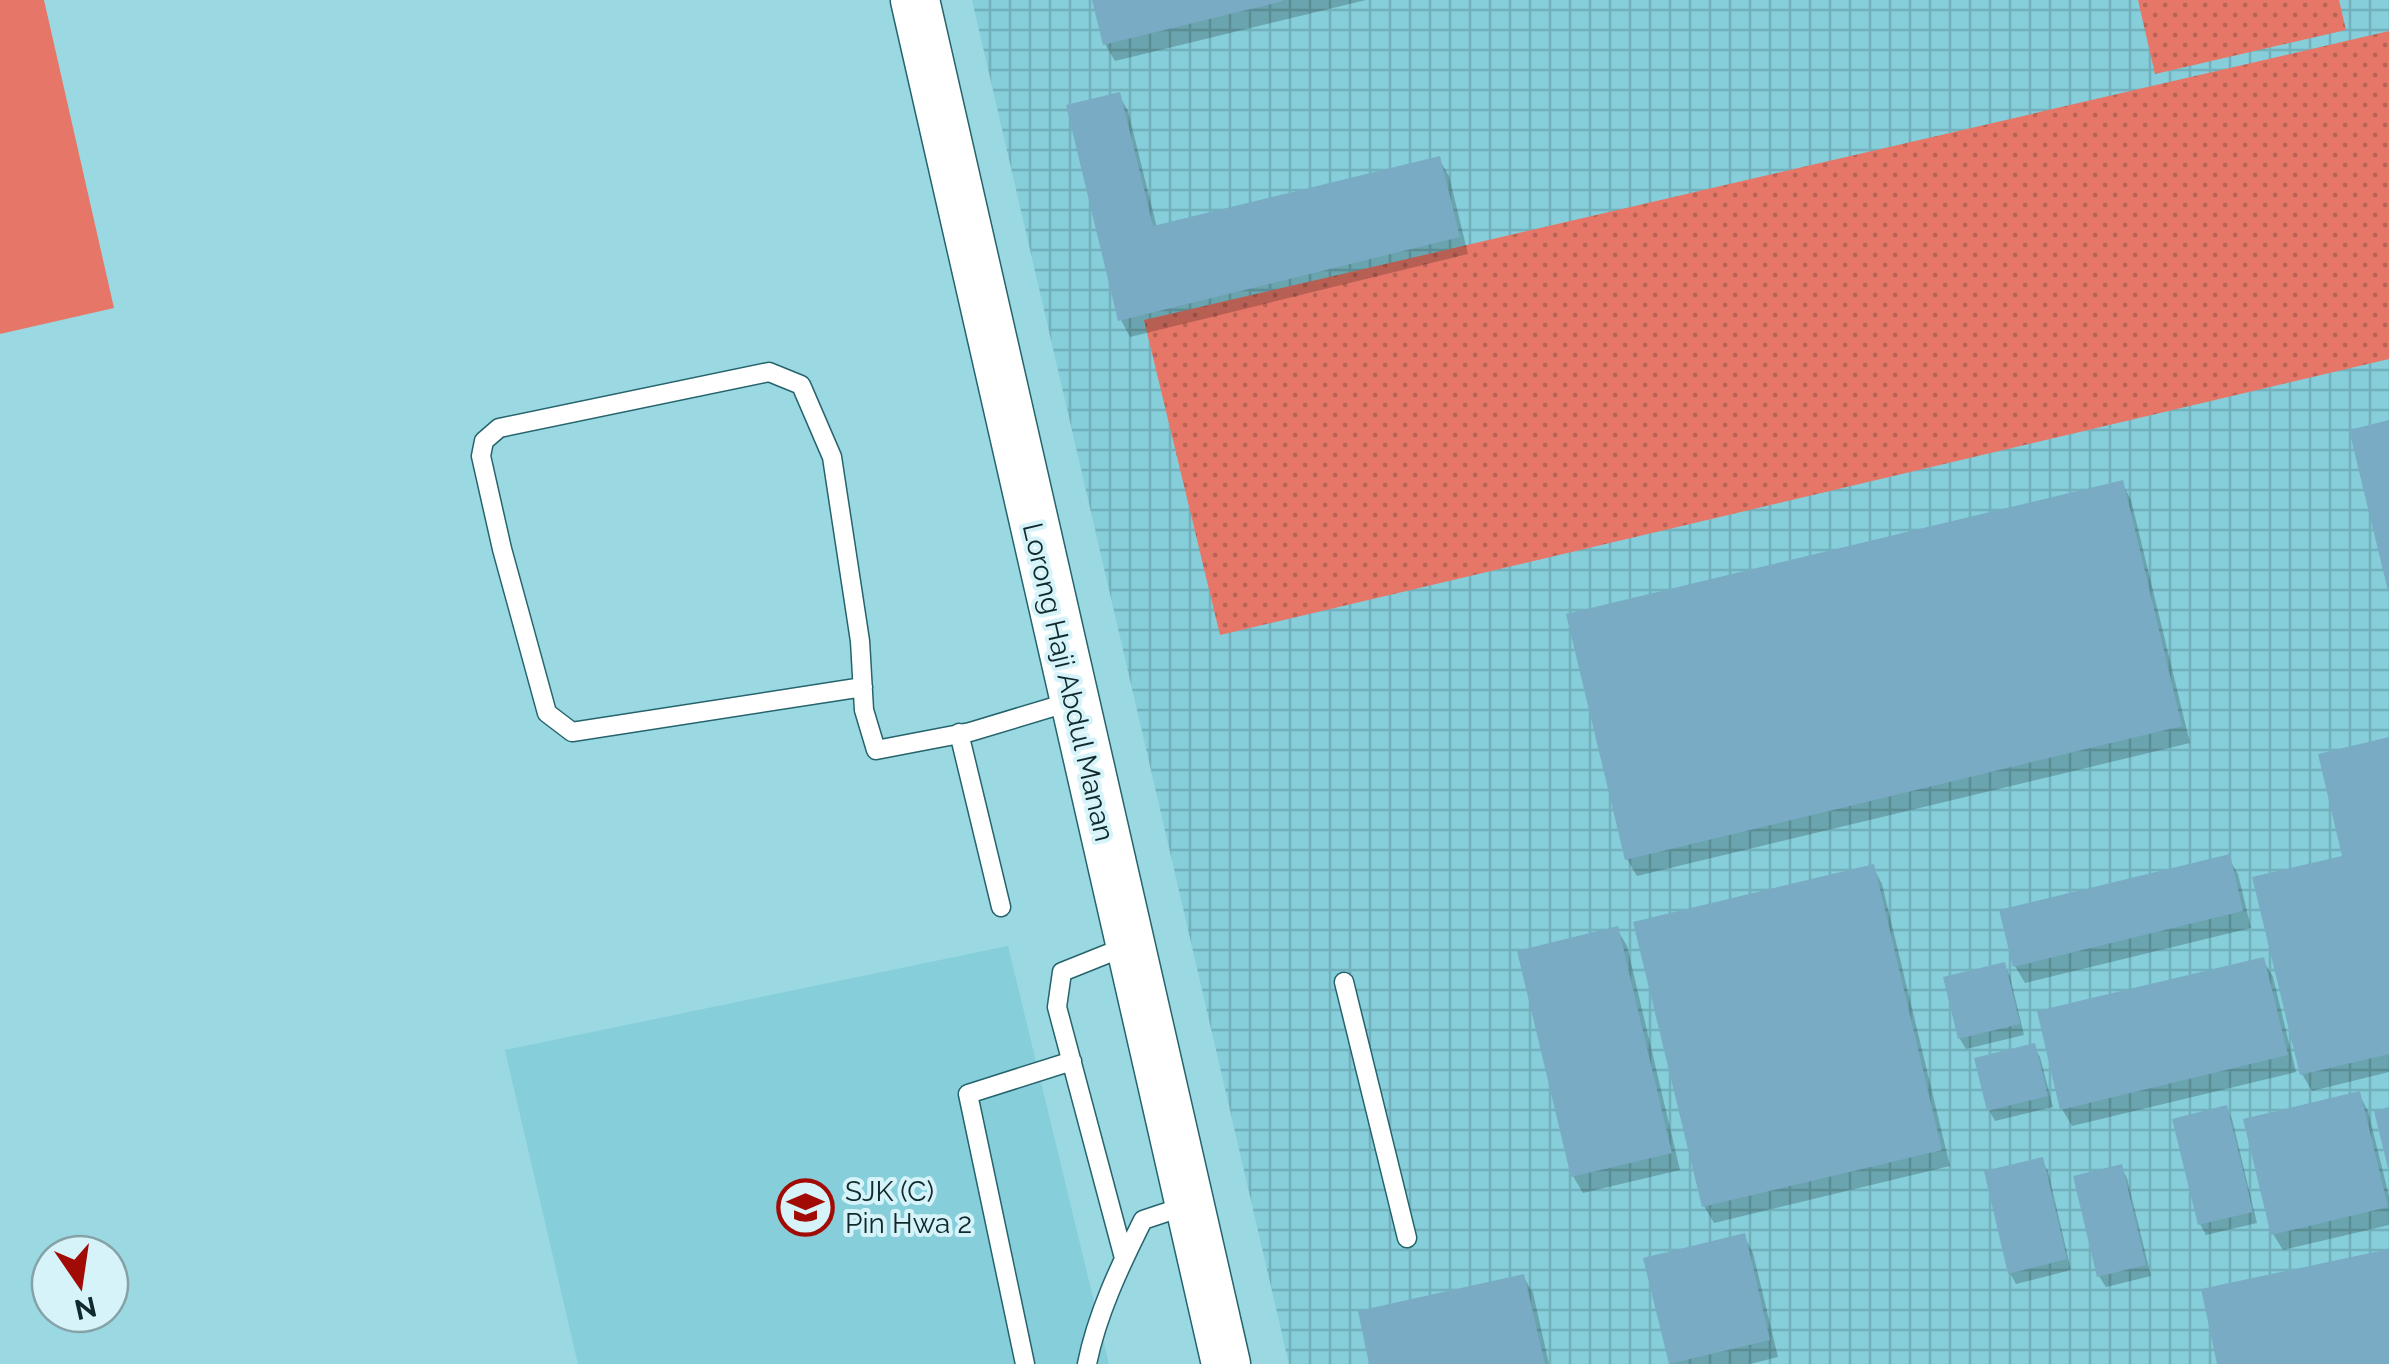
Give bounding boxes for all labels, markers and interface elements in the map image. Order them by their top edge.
street label: Lorong Haji Abdul Manan [1016,520,1121,844]
place label: SJK (C) Pin Hwa 2 [845,1175,972,1240]
school or university icon: SJK (C) Pin Hwa 2 [776,1177,836,1237]
north arrow [30,1234,130,1334]
text: N [71,1289,100,1326]

